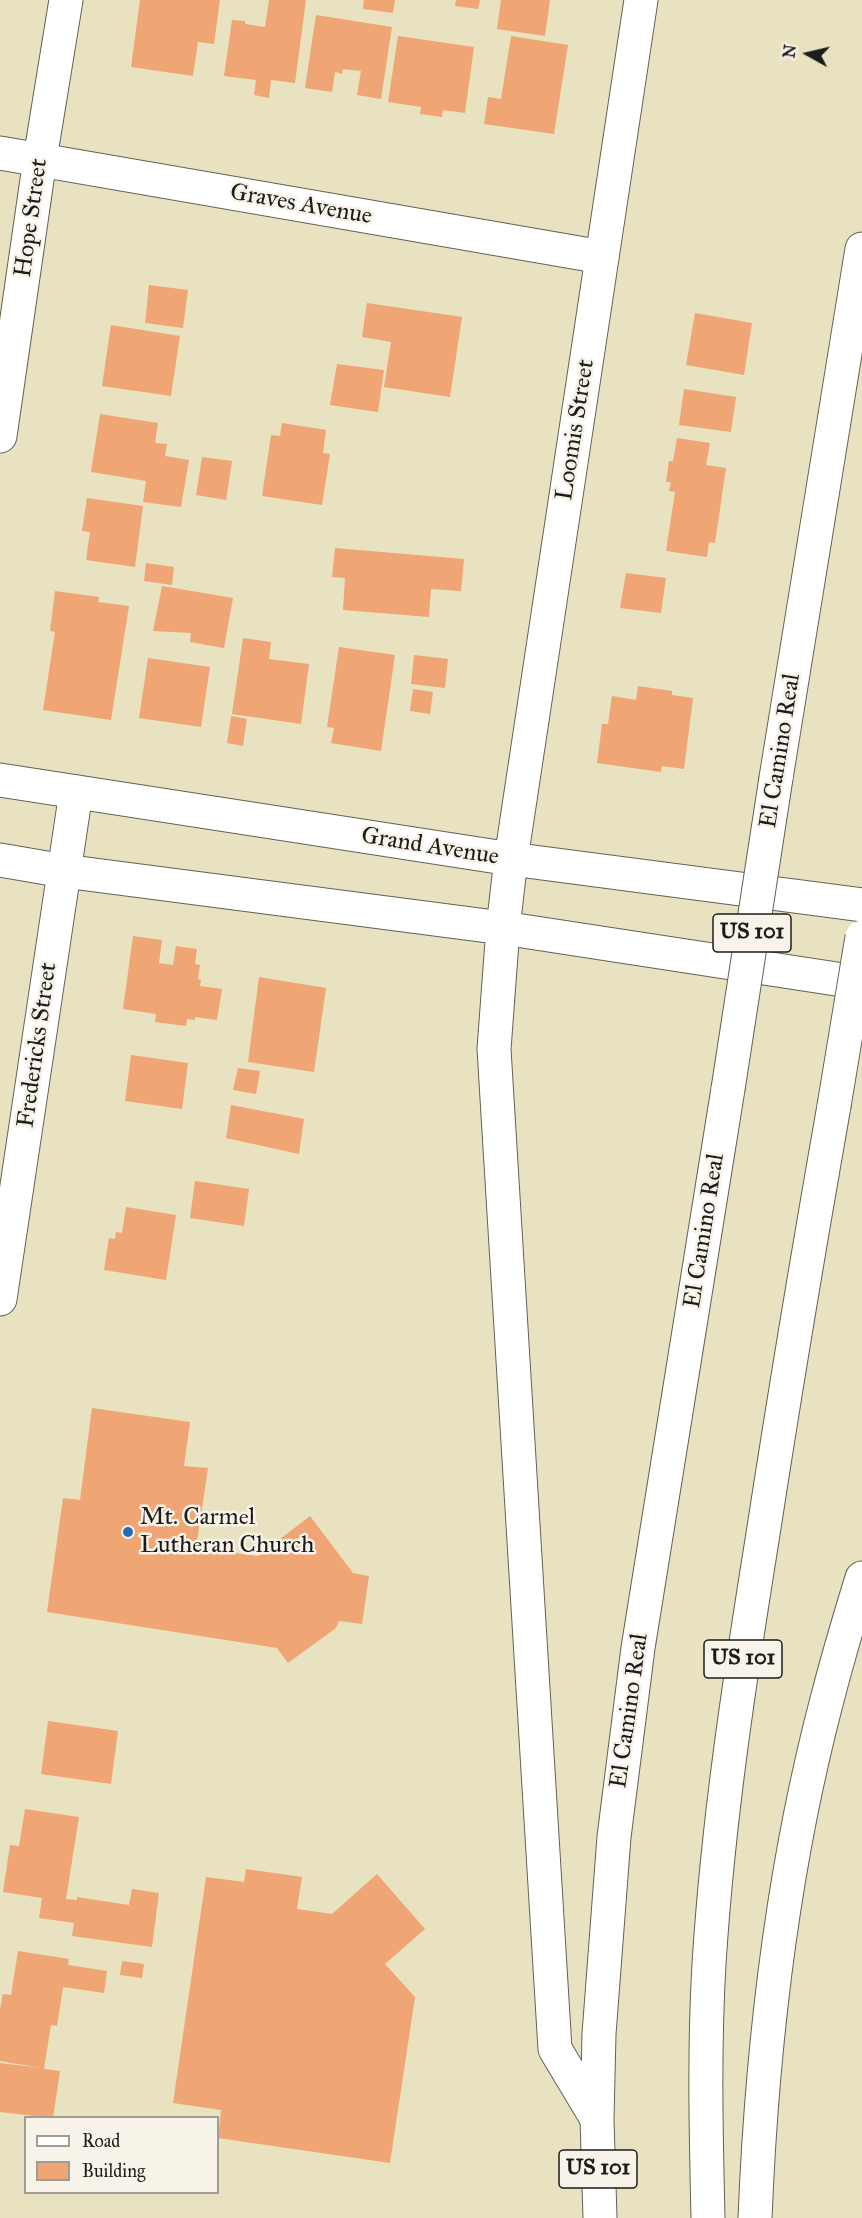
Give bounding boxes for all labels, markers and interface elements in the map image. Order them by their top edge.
north arrow [778,24,838,84]
text: N [779,43,800,59]
street label: Hope Street [9,157,55,279]
street label: Graves Avenue [228,178,374,232]
street label: Loomis Street [551,357,601,503]
street label: El Camino Real [755,672,807,830]
street label: Grand Avenue [359,822,501,872]
road number: US 101 [713,914,791,952]
street label: Fredericks Street [12,961,64,1129]
street label: El Camino Real [679,1152,731,1310]
place label: Mt. Carmel Lutheran Church [140,1504,314,1560]
marker: Mt. Carmel Lutheran Church [121,1525,135,1539]
street label: El Camino Real [605,1632,655,1790]
road number: US 101 [704,1640,782,1678]
legend [24,2116,219,2194]
text: Road [82,2130,120,2152]
road number: US 101 [559,2150,637,2188]
text: Building [82,2160,145,2182]

